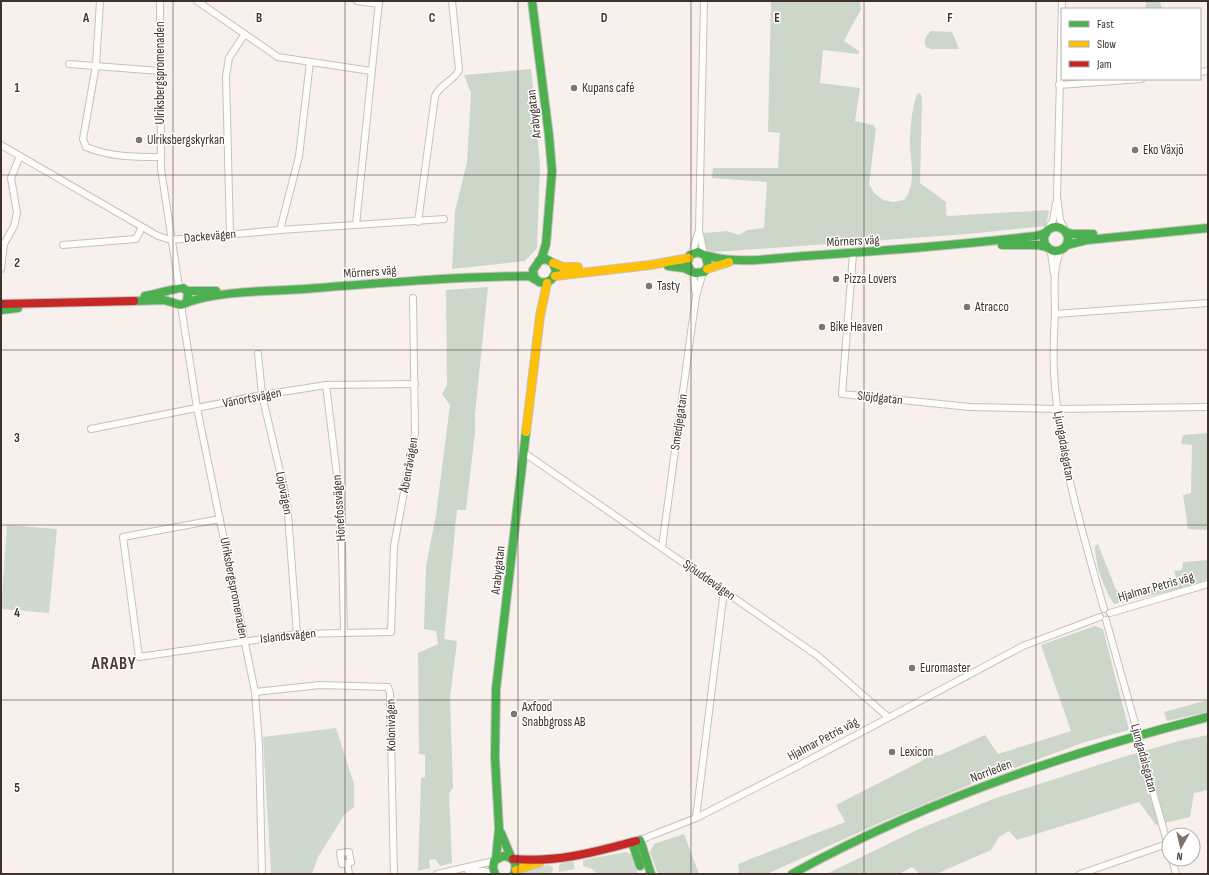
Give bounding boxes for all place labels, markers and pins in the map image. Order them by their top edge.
place label: Kupans café [582,80,635,96]
marker: Kupans café [569,83,579,93]
place label: Ulriksbergskyrkan [147,132,225,148]
marker: Ulriksbergskyrkan [134,135,144,145]
place label: Eko Växjö [1143,142,1184,158]
marker: Eko Växjö [1130,145,1140,155]
place label: Pizza Lovers [844,271,897,287]
marker: Pizza Lovers [831,274,841,284]
place label: Tasty [657,278,680,294]
marker: Tasty [644,281,654,291]
place label: Atracco [974,299,1009,315]
marker: Atracco [962,302,972,312]
place label: Bike Heaven [830,319,883,335]
marker: Bike Heaven [817,322,827,332]
place label: Euromaster [920,660,971,676]
marker: Euromaster [907,663,917,673]
place label: Axfood Snabbgross AB [521,699,586,730]
marker: Axfood Snabbgross AB [509,709,519,719]
place label: Lexicon [900,744,933,760]
marker: Lexicon [887,747,897,757]

